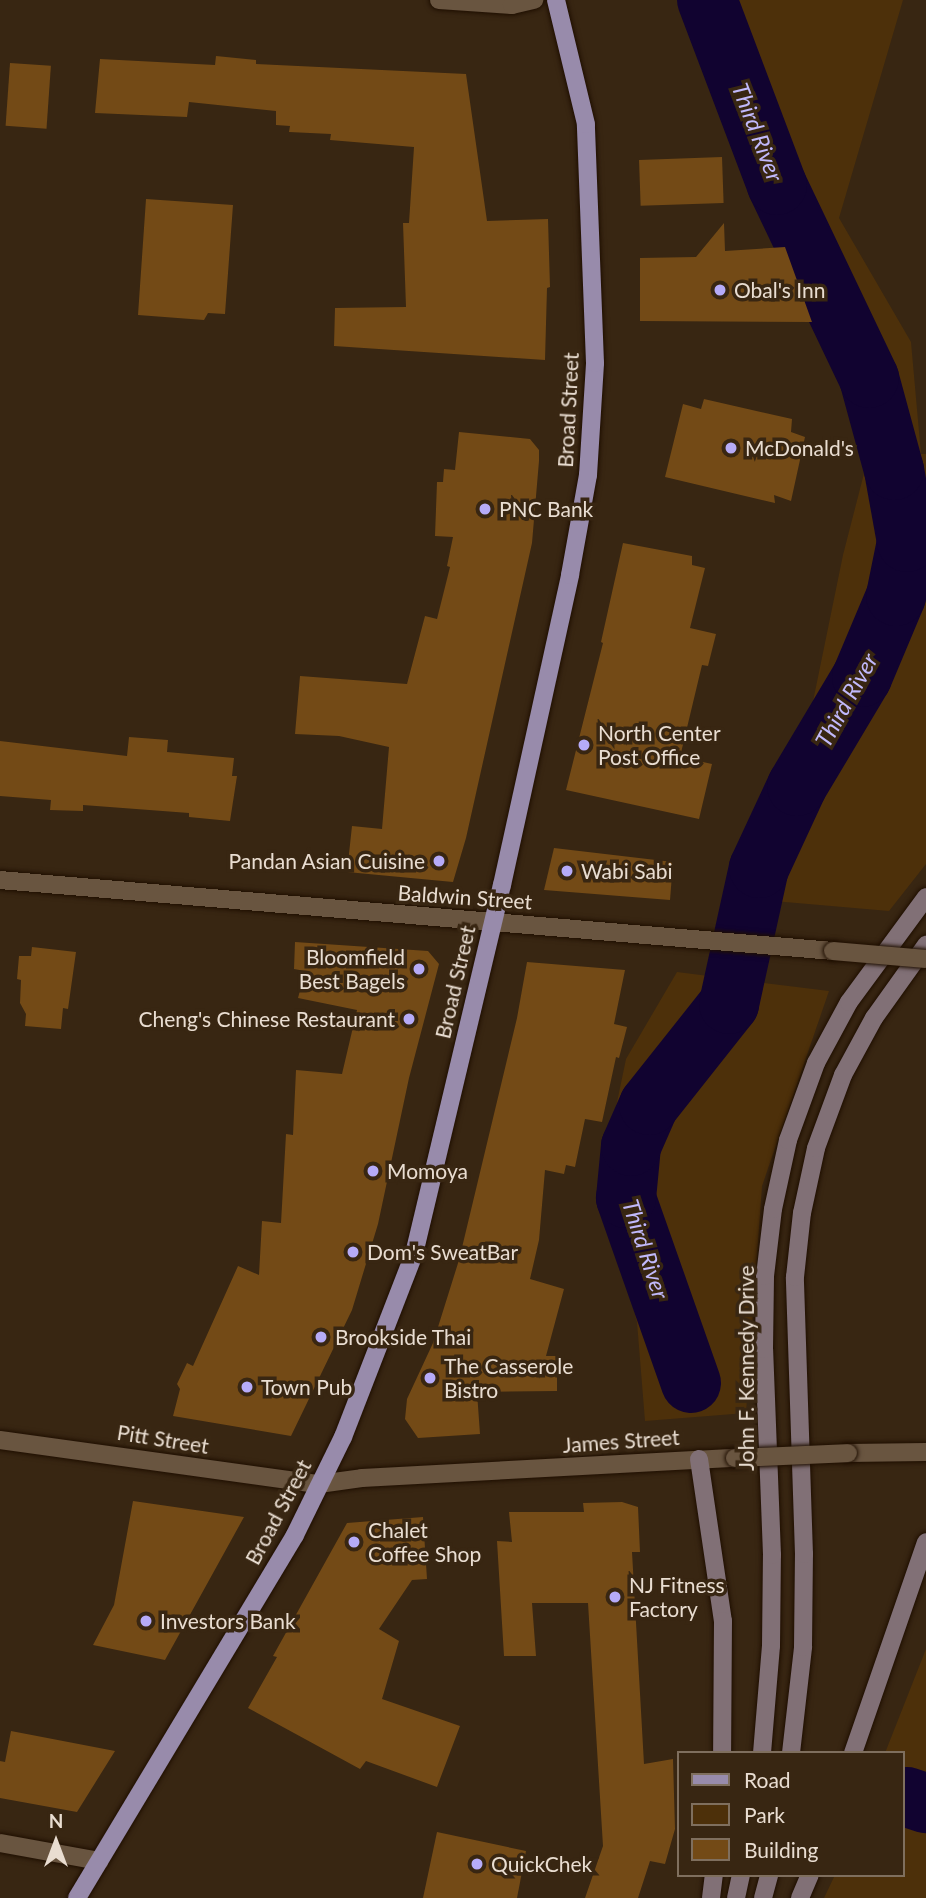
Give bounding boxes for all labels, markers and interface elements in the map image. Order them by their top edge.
water label: Third River [727,79,789,185]
place label: Obal's Inn [734,277,825,303]
marker: Obal's Inn [712,282,728,298]
street label: Broad Street [552,352,584,468]
place label: McDonald's [745,435,854,461]
marker: McDonald's [723,440,739,456]
place label: PNC Bank [499,496,593,522]
marker: PNC Bank [477,501,493,517]
water label: Third River [809,648,883,752]
place label: North Center Post Office [598,720,721,770]
marker: North Center Post Office [576,737,592,753]
place label: Pandan Asian Cuisine [228,848,425,874]
marker: Pandan Asian Cuisine [431,853,447,869]
place label: Wabi Sabi [581,858,673,884]
marker: Wabi Sabi [559,863,575,879]
street label: Baldwin Street [397,880,533,914]
street label: Broad Street [430,923,480,1041]
place label: Bloomfield Best Bagels [299,944,405,994]
marker: Bloomfield Best Bagels [411,961,427,977]
place label: Cheng's Chinese Restaurant [138,1006,395,1032]
marker: Cheng's Chinese Restaurant [401,1011,417,1027]
place label: Momoya [387,1158,468,1184]
marker: Momoya [365,1163,381,1179]
water label: Third River [617,1196,675,1302]
place label: Dom's SweatBar [367,1239,518,1265]
marker: Dom's SweatBar [345,1244,361,1260]
street label: John F. Kennedy Drive [733,1265,759,1471]
place label: Brookside Thai [335,1324,472,1350]
marker: Brookside Thai [313,1329,329,1345]
place label: The Casserole Bistro [444,1353,573,1403]
marker: The Casserole Bistro [422,1370,438,1386]
place label: Town Pub [261,1374,352,1400]
marker: Town Pub [239,1379,255,1395]
street label: Pitt Street [115,1419,211,1459]
street label: James Street [562,1424,680,1458]
street label: Broad Street [240,1455,316,1569]
place label: Chalet Coffee Shop [368,1517,481,1567]
marker: Chalet Coffee Shop [346,1534,362,1550]
place label: NJ Fitness Factory [629,1572,725,1622]
marker: NJ Fitness Factory [607,1589,623,1605]
place label: Investors Bank [160,1608,296,1634]
marker: Investors Bank [138,1613,154,1629]
legend [678,1751,905,1877]
text: Road [744,1767,791,1792]
text: Park [744,1802,785,1827]
north arrow [21,1807,91,1877]
text: N [49,1809,63,1832]
text: Building [744,1837,819,1862]
place label: QuickChek [491,1851,592,1877]
marker: QuickChek [469,1856,485,1872]

